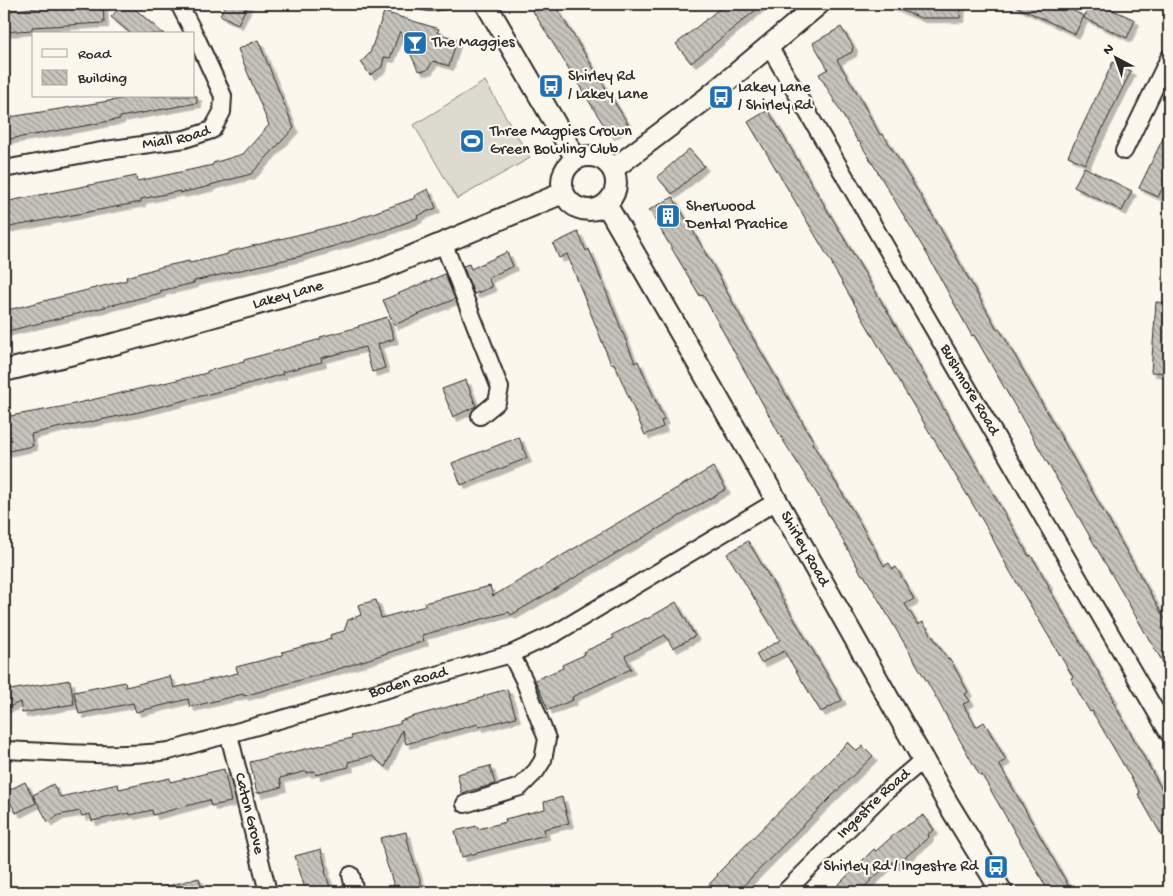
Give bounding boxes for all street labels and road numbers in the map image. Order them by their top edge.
street label: Miall Road [141,121,214,154]
street label: Lakey Lane [251,276,326,314]
street label: Bushmore Road [935,340,1004,441]
street label: Shirley Road [775,508,834,592]
street label: Boden Road [366,663,451,704]
street label: Ingestre Road [833,764,916,844]
street label: Caton Grove [229,771,268,857]

